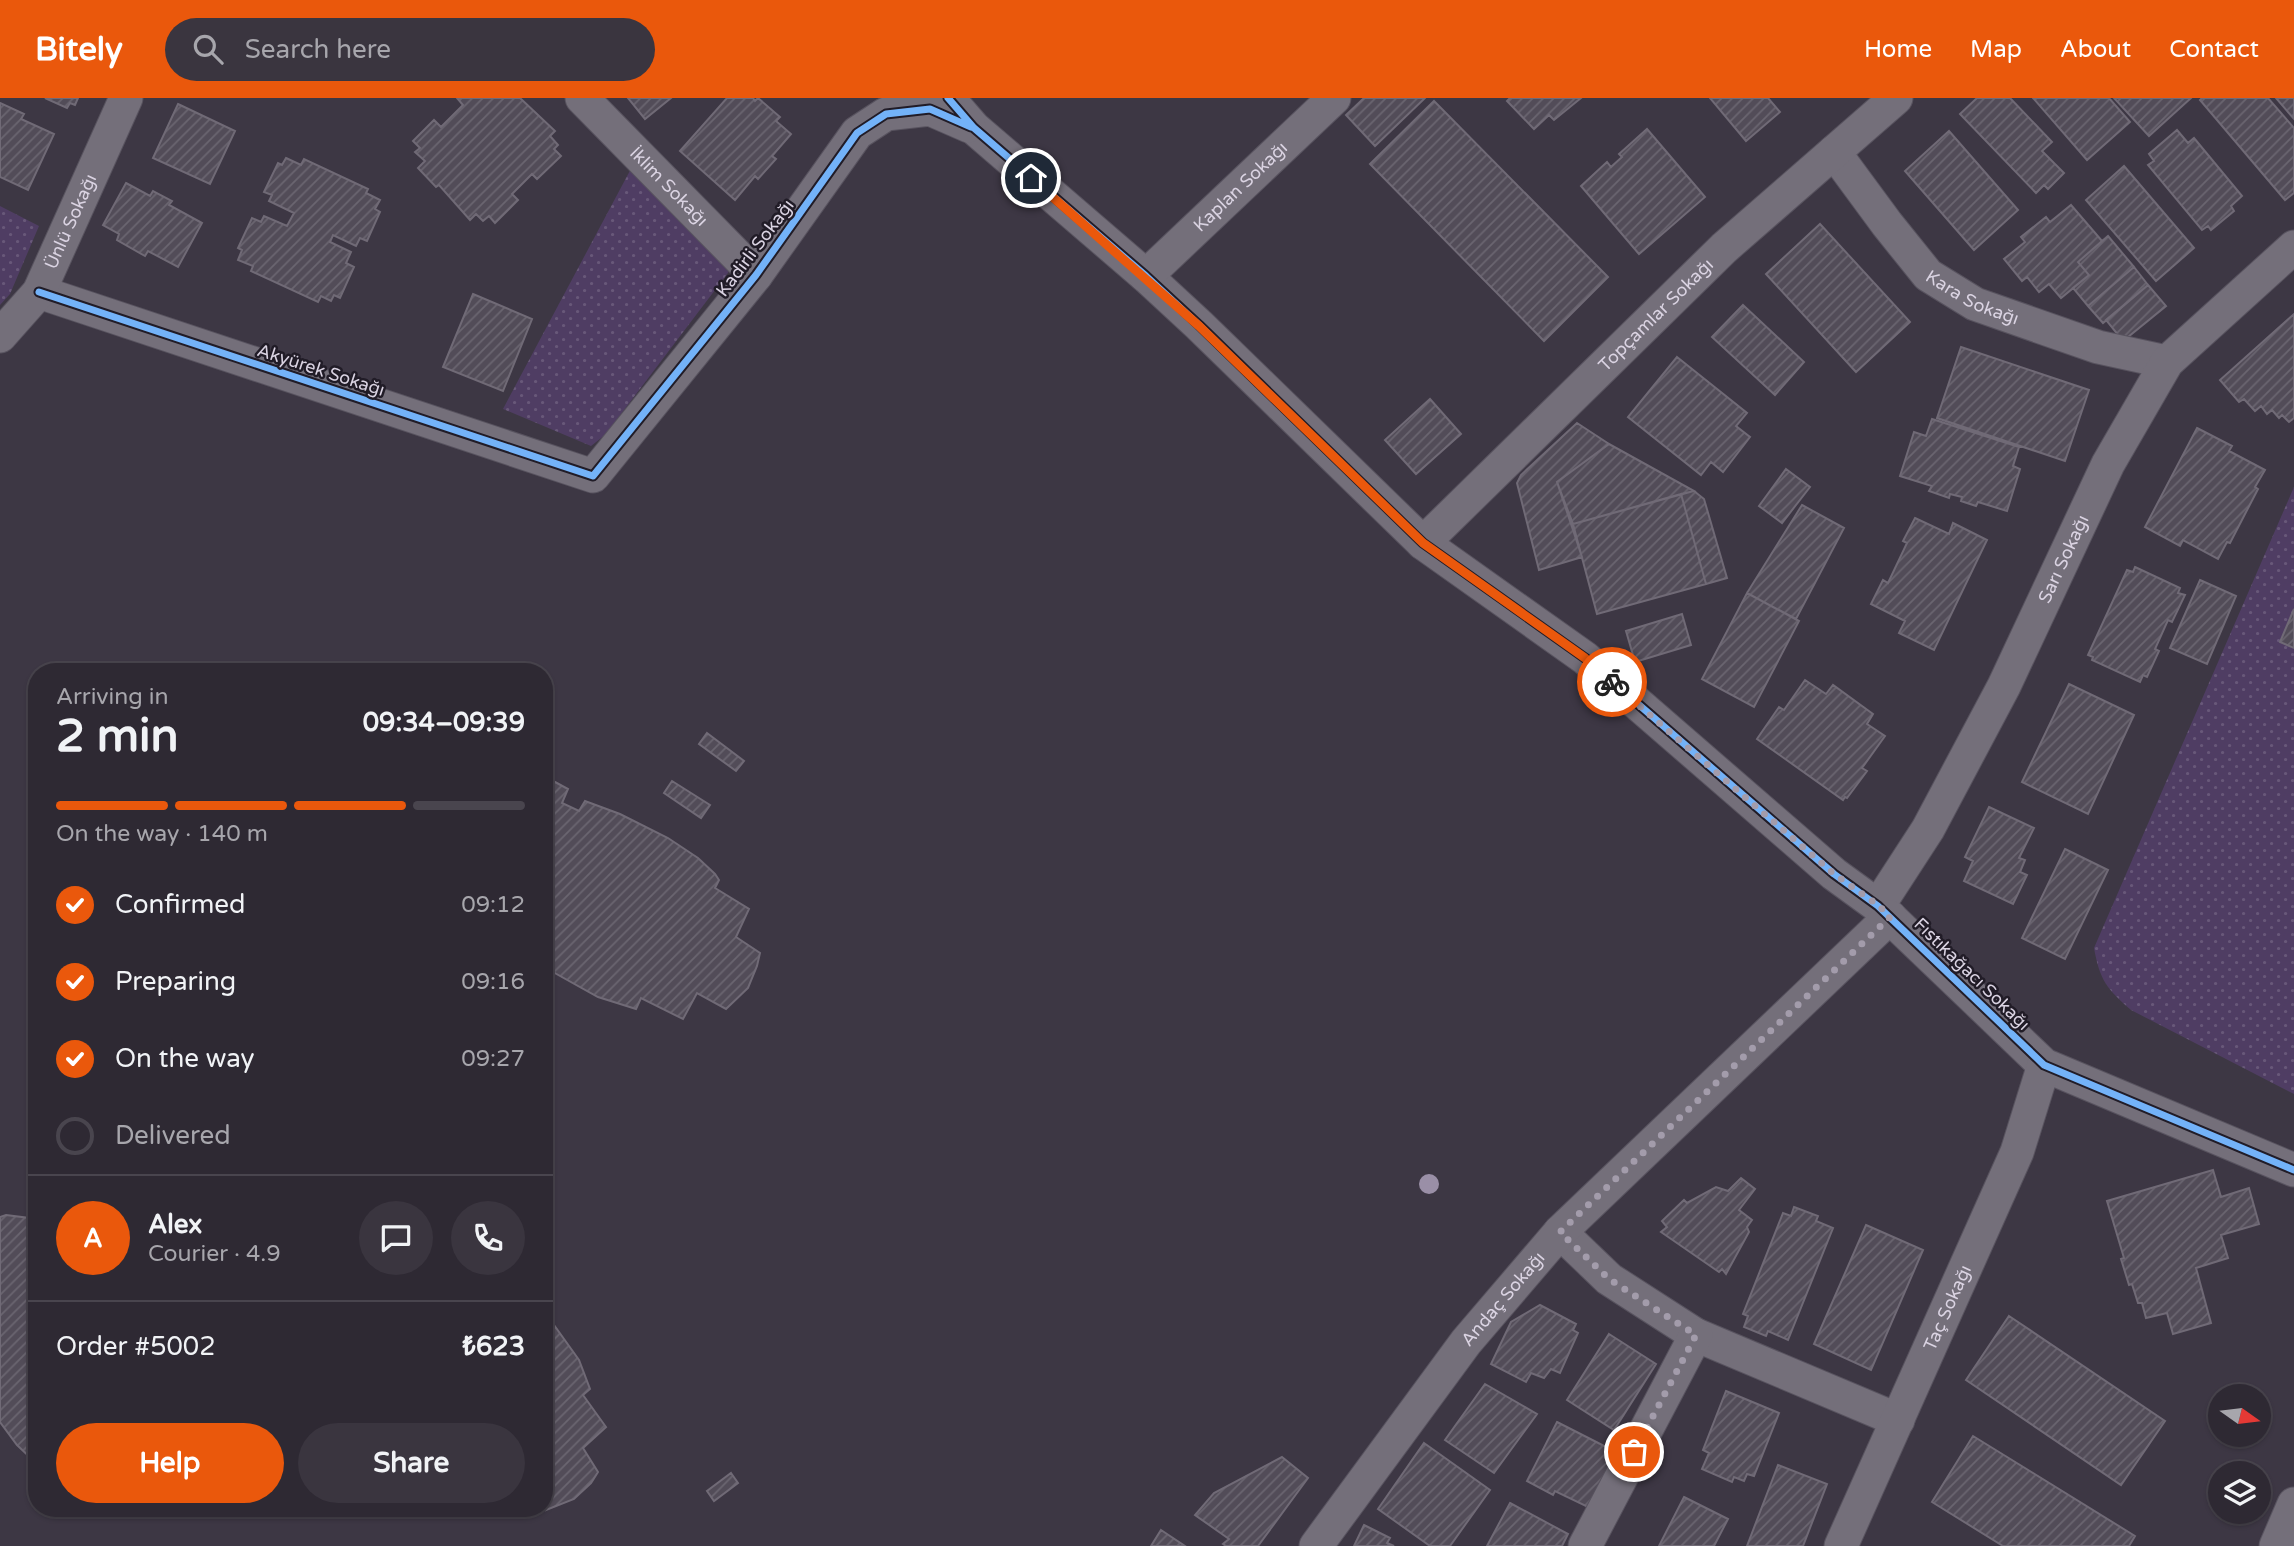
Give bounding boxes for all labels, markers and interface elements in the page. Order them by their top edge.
search box [165,18,655,81]
text: Bitely [35,30,123,69]
icon: search [189,30,227,68]
text: Search here [245,34,391,65]
text: Home [1864,35,1932,64]
text: Map [1970,35,2022,64]
text: About [2060,35,2131,64]
text: Contact [2169,35,2259,64]
street label: Kaplan Sokağı [1189,137,1292,236]
street label: İklim Sokağı [625,142,713,231]
pin [1001,148,1061,208]
icon: home [1012,159,1050,197]
street label: Ünlü Sokağı [40,170,102,273]
street label: Kadirli Sokağı [711,195,799,301]
street label: Topçamlar Sokağı [1594,254,1718,376]
street label: Kara Sokağı [1922,265,2022,329]
street label: Akyürek Sokağı [255,339,387,401]
street label: Sarı Sokağı [2033,511,2094,607]
courier [1577,647,1647,717]
icon: bike [1593,663,1631,701]
text: Arriving in [56,683,169,711]
text: 09:34–09:39 [363,707,525,738]
text: 2 min [56,709,179,764]
text: On the way · 140 m [56,820,268,848]
icon: check [56,886,94,924]
text: Confirmed [115,889,245,920]
text: 09:12 [461,891,525,919]
street label: Fıstıkağacı Sokağı [1910,913,2034,1035]
icon: check [56,963,94,1001]
text: Preparing [115,966,236,997]
text: 09:16 [461,968,525,996]
icon: check [56,1040,94,1078]
text: On the way [115,1043,255,1074]
text: 09:27 [461,1045,525,1073]
text: Delivered [115,1120,231,1151]
button: chat [359,1201,433,1275]
button: phone [451,1201,525,1275]
text: Alex [148,1209,202,1240]
text: A [83,1223,103,1254]
text: Courier · 4.9 [148,1240,281,1268]
street label: Andaç Sokağı [1456,1247,1549,1351]
street label: Taç Sokağı [1919,1261,1976,1354]
text: Order #5002 [56,1331,216,1362]
text: ₺623 [462,1331,525,1362]
north arrow [2208,1384,2272,1447]
map controls [2208,1384,2271,1524]
pin [1604,1422,1664,1482]
button: Help [56,1423,284,1503]
button: Share [298,1423,525,1503]
icon: bag [1615,1433,1653,1471]
button: layers [2208,1461,2271,1524]

